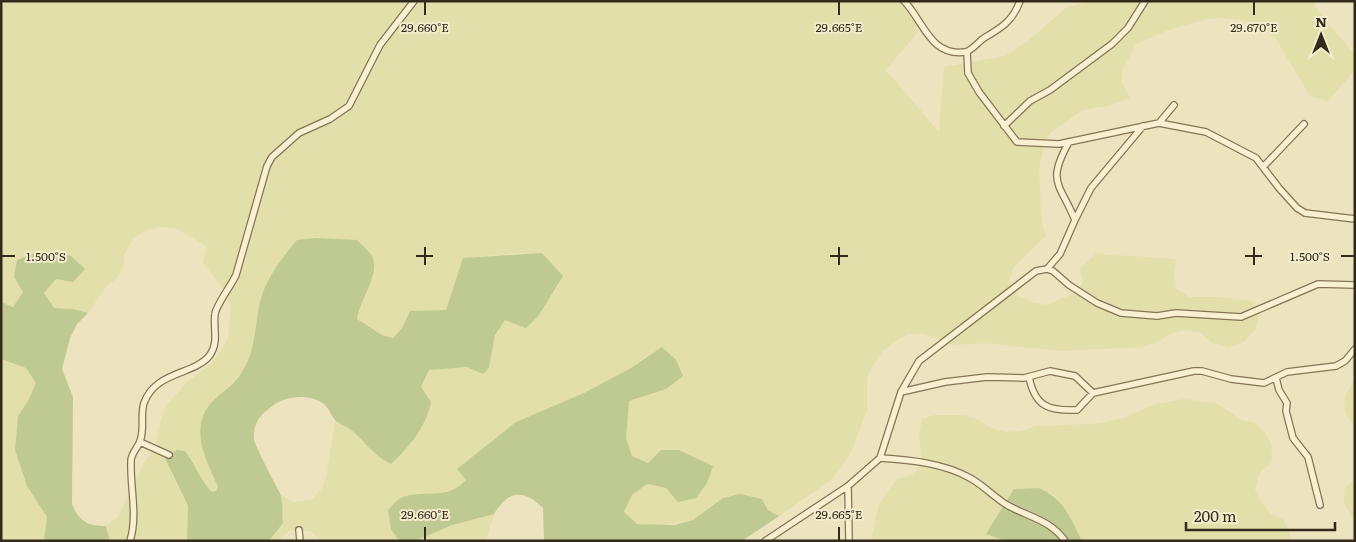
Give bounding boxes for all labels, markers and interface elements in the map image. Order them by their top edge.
north arrow [1296,10,1346,60]
text: N [1315,11,1327,31]
text: 29.660°E [401,18,449,36]
text: 29.665°E [816,18,863,36]
text: 29.670°E [1230,18,1278,36]
text: 1.500°S [26,247,66,265]
text: 1.500°S [1290,247,1330,265]
scale bar [1186,500,1335,532]
text: 200 m [1194,504,1237,527]
text: 29.660°E [401,505,449,523]
text: 29.665°E [816,505,863,523]

